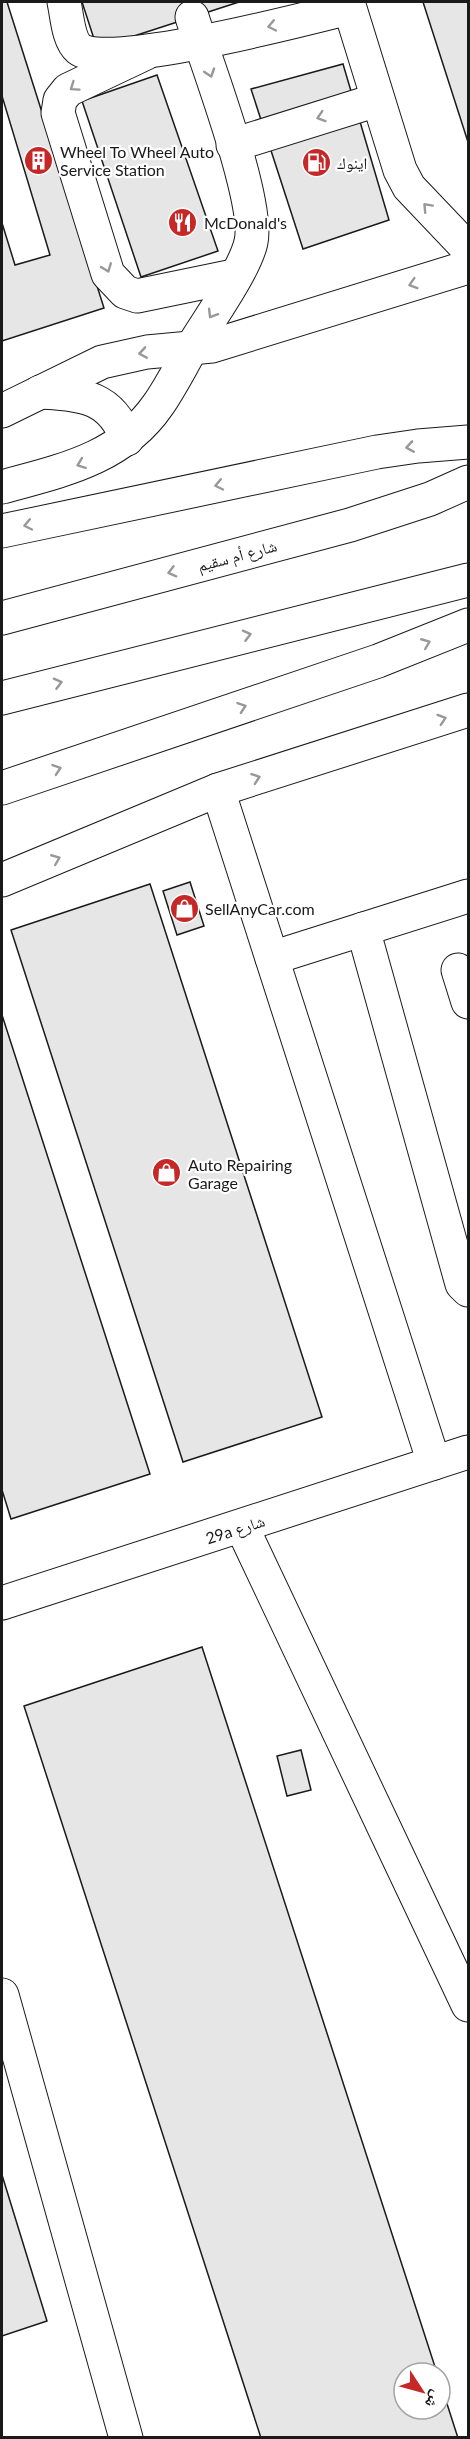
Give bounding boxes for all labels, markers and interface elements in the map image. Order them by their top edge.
one-way arrow [268,19,278,32]
one-way arrow [202,67,215,78]
one-way arrow [70,80,81,91]
one-way arrow [316,110,327,122]
place label: Wheel To Wheel Auto Service Station [60,142,214,179]
building icon: Wheel To Wheel Auto Service Station [23,144,55,176]
fuel station icon: اينوك [300,146,332,178]
place label: اينوك [337,153,367,173]
one-way arrow [424,204,435,215]
restaurant icon: McDonald's [167,206,199,238]
place label: McDonald's [204,213,287,232]
one-way arrow [99,262,112,273]
one-way arrow [408,277,419,289]
one-way arrow [207,308,219,318]
one-way arrow [139,346,149,359]
one-way arrow [406,440,416,453]
one-way arrow [76,456,86,469]
one-way arrow [214,478,224,491]
one-way arrow [24,518,34,531]
street label: شارع أم سقيم [195,535,279,577]
one-way arrow [167,565,177,578]
one-way arrow [241,630,252,642]
one-way arrow [420,638,431,651]
one-way arrow [53,678,63,691]
one-way arrow [236,702,247,714]
one-way arrow [436,714,447,726]
one-way arrow [51,764,62,777]
one-way arrow [250,773,261,785]
one-way arrow [50,854,61,867]
shop icon: SellAnyCar.com [168,892,200,924]
place label: SellAnyCar.com [205,899,315,918]
place label: Auto Repairing Garage [188,1155,292,1192]
shop icon: Auto Repairing Garage [151,1157,183,1189]
street label: 29a شارع [203,1511,268,1549]
north arrow [392,2361,452,2421]
text: ش [421,2387,447,2413]

